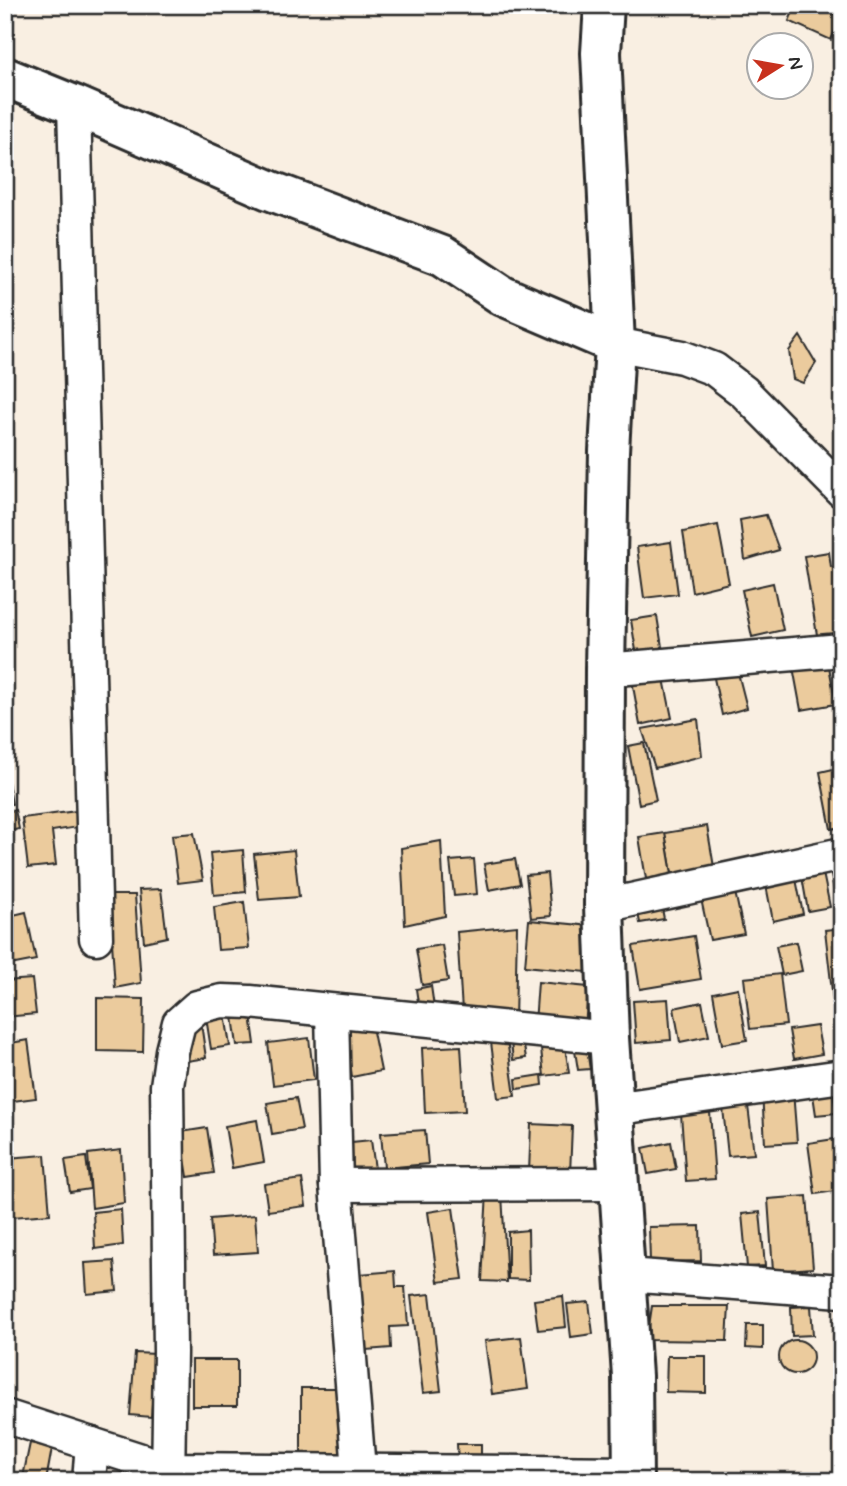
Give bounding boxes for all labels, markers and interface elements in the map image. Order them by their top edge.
north arrow [746,32,816,102]
text: N [782,54,809,72]

